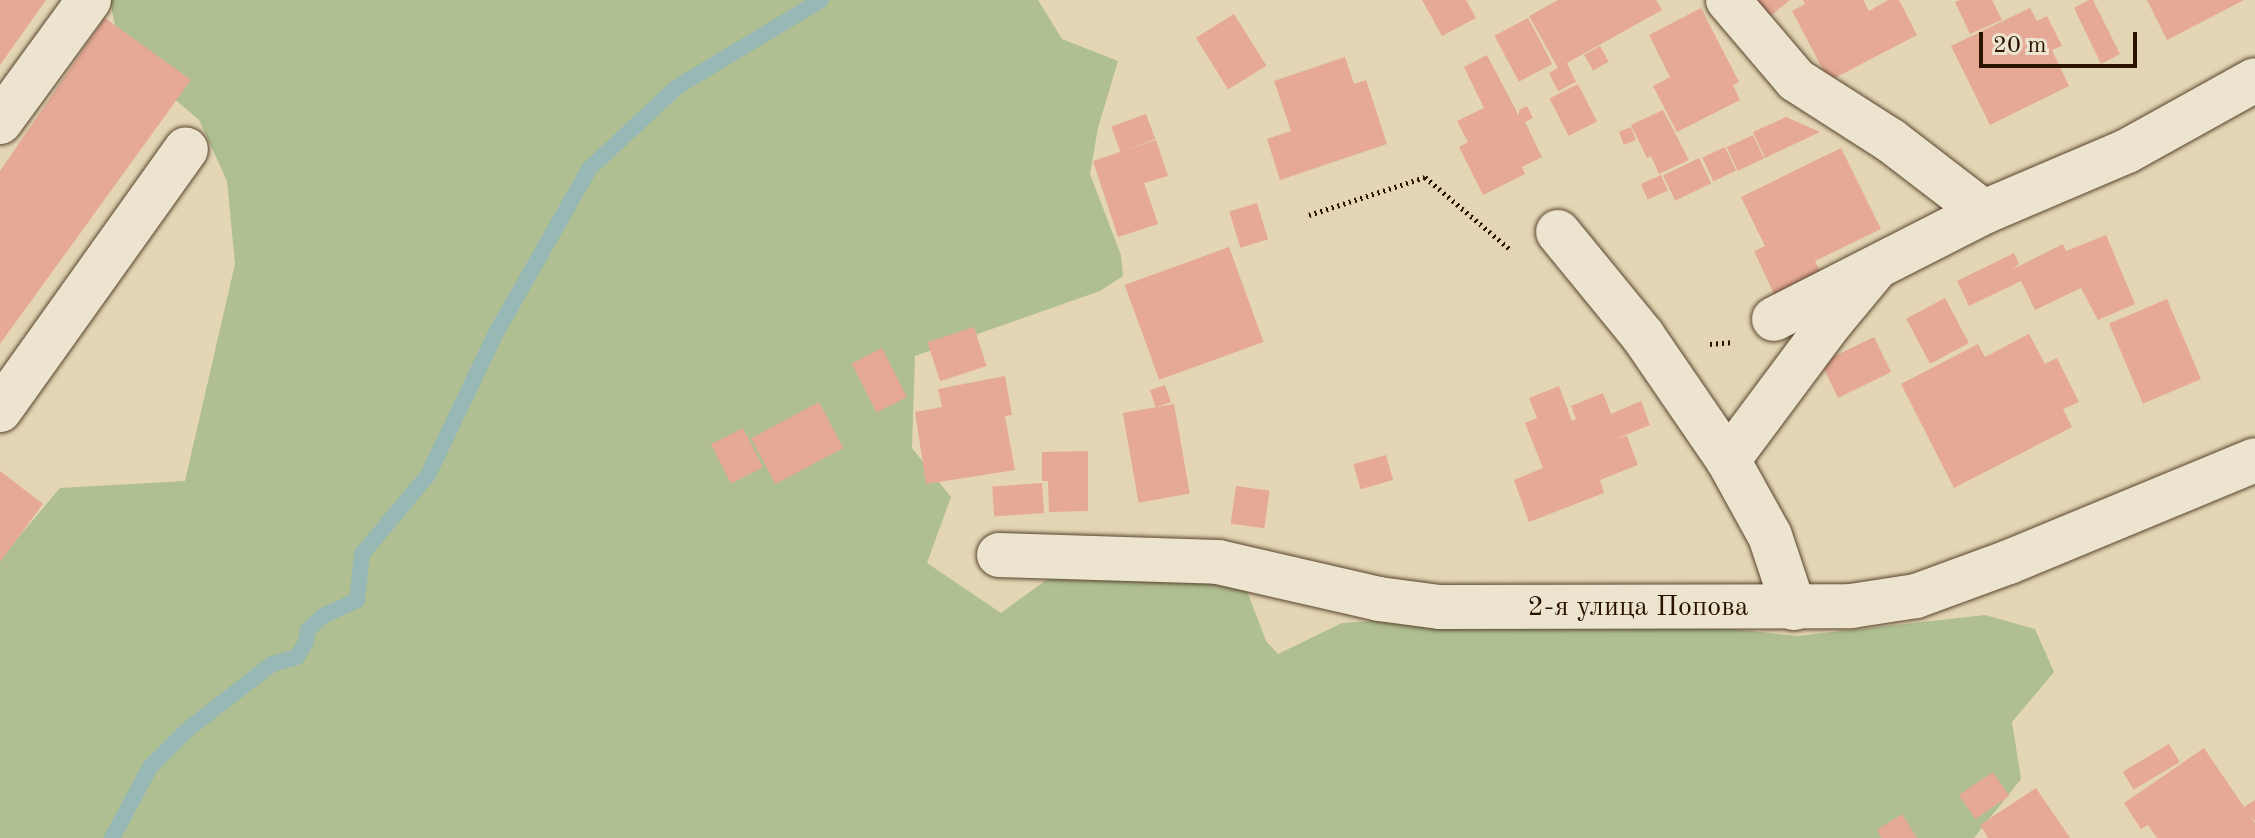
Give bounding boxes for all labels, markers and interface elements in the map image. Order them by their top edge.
scale bar [1983,16,2141,66]
text: 20 m [1993,34,2047,58]
street label: 2-я улица Попова [1528,591,1748,625]

